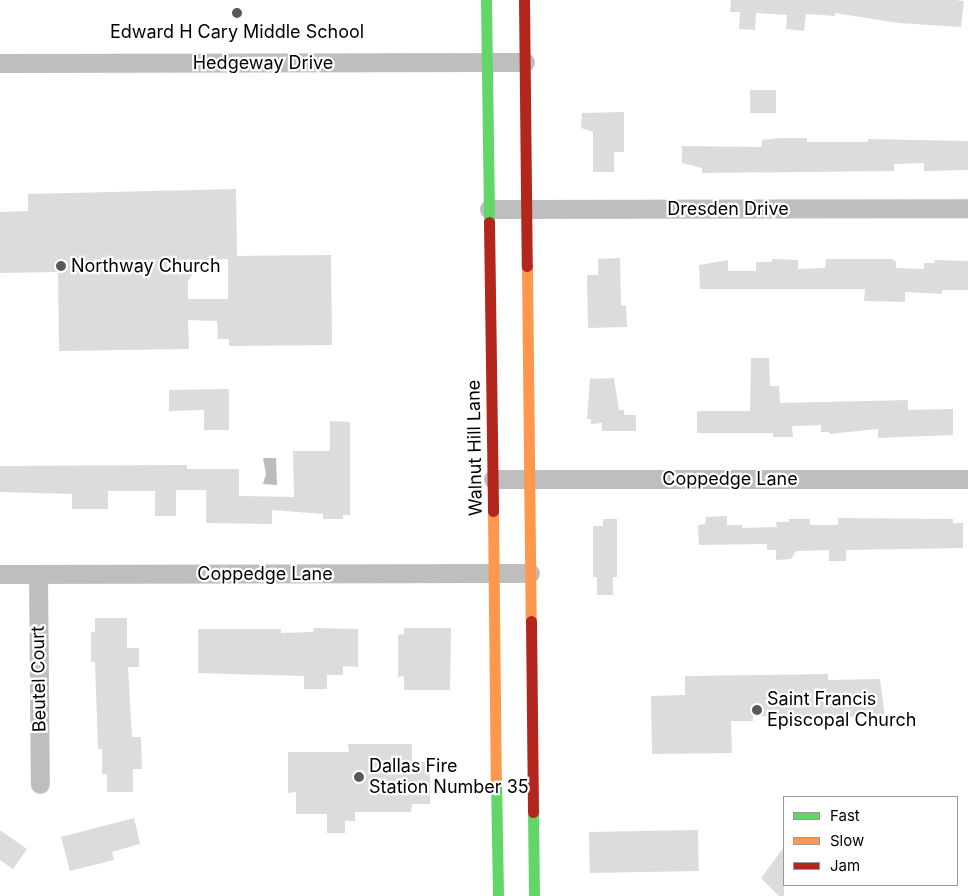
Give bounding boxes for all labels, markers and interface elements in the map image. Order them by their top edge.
marker: Edward H Cary Middle School [231,7,243,19]
place label: Edward H Cary Middle School [110,21,364,43]
street label: Hedgeway Drive [193,52,333,74]
street label: Dresden Drive [667,198,789,220]
place label: Northway Church [71,255,221,277]
marker: Northway Church [55,260,67,272]
street label: Walnut Hill Lane [463,380,487,516]
street label: Coppedge Lane [662,468,798,490]
street label: Coppedge Lane [197,563,333,585]
street label: Beutel Court [27,626,51,732]
place label: Saint Francis Episcopal Church [767,689,916,732]
marker: Saint Francis Episcopal Church [751,704,763,716]
place label: Dallas Fire Station Number 35 [369,756,529,799]
marker: Dallas Fire Station Number 35 [353,771,365,783]
legend [783,796,958,886]
text: Fast [830,806,860,825]
text: Slow [830,831,864,850]
text: Jam [830,856,860,875]

